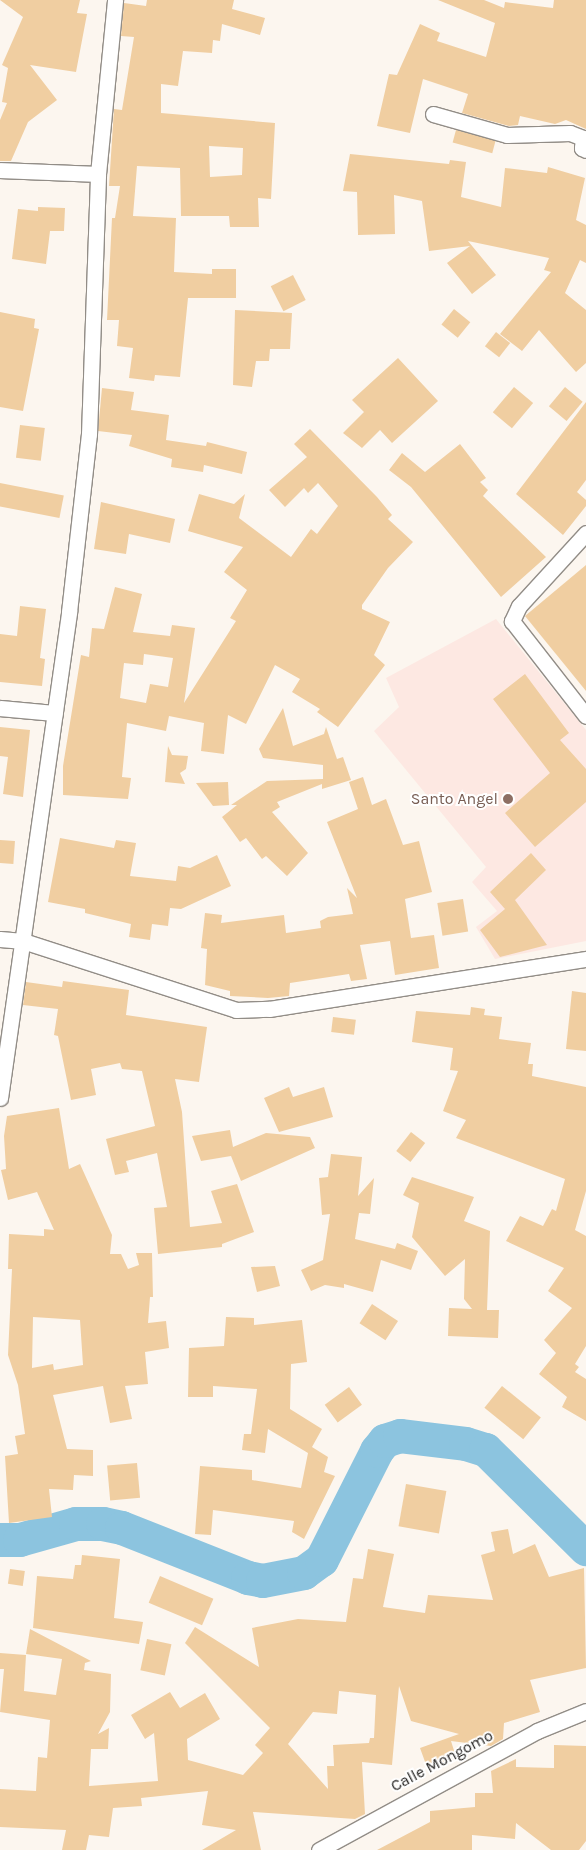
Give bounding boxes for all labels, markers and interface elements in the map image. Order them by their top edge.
place label: Santo Angel [411,789,498,809]
marker: Santo Angel [502,793,514,805]
street label: Calle Mongomo [388,1726,496,1796]

